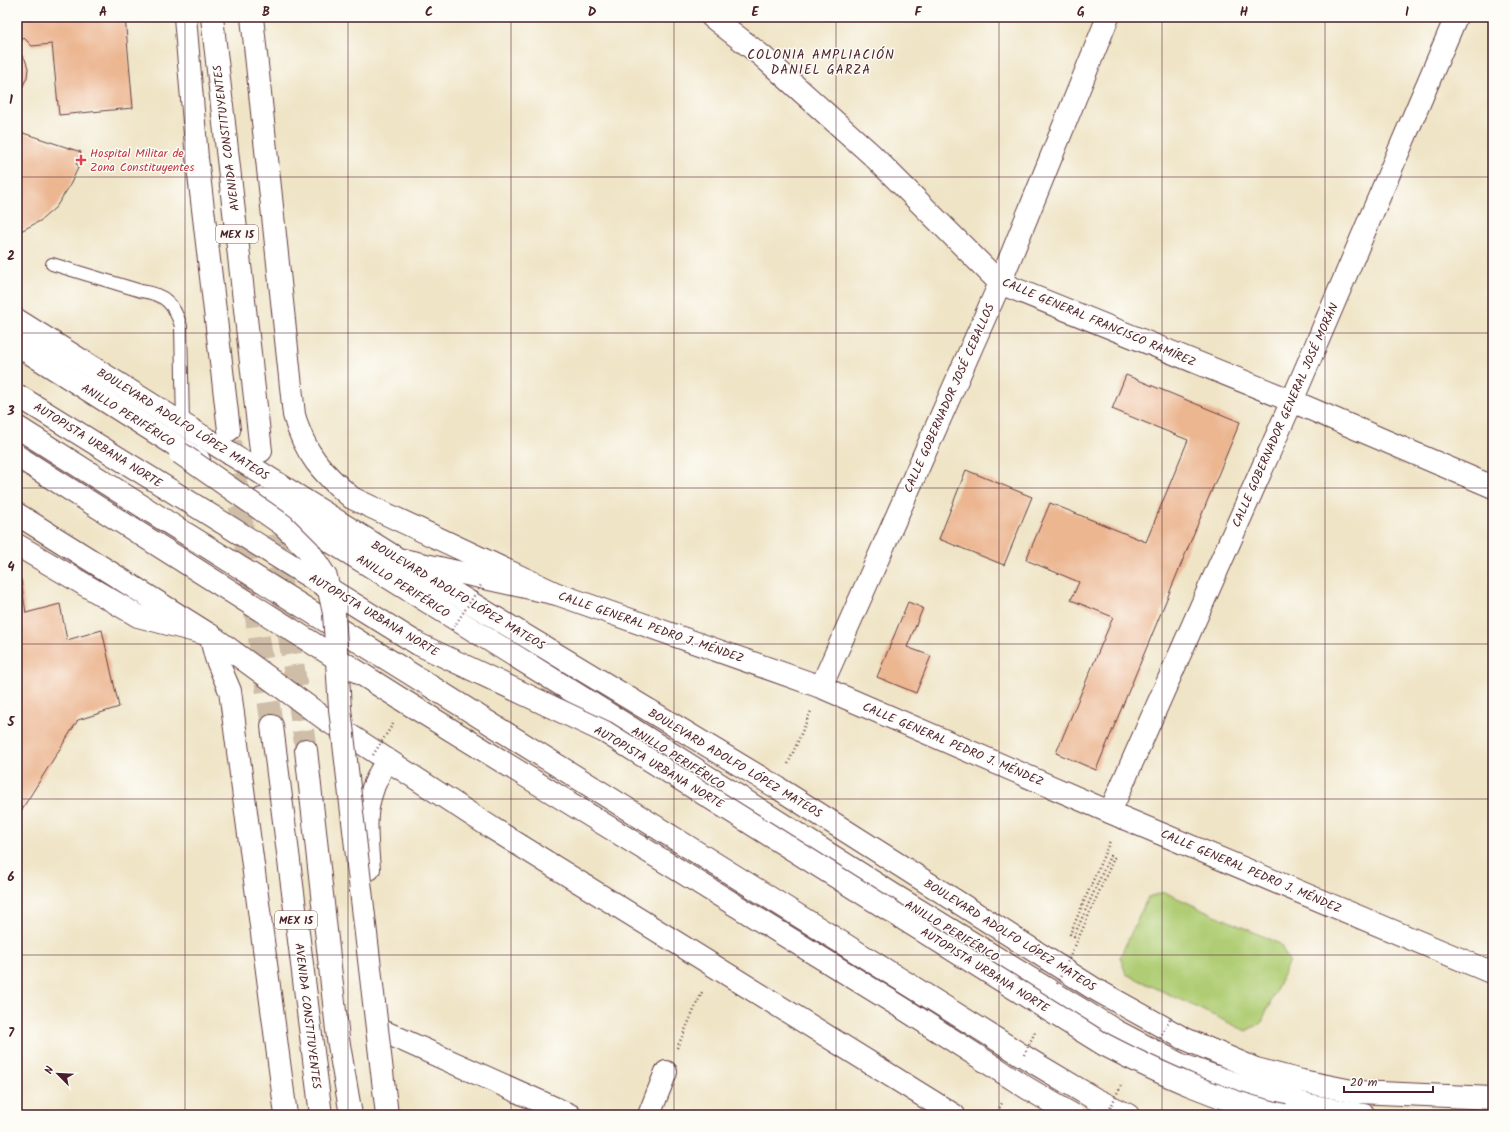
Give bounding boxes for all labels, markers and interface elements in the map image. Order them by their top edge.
text: A [99,2,107,23]
text: B [262,2,270,23]
text: C [425,2,433,23]
text: D [588,2,597,23]
text: E [751,2,759,23]
text: F [914,2,922,23]
text: G [1077,2,1085,23]
text: H [1240,2,1249,23]
text: I [1405,2,1409,23]
district label: COLONIA AMPLIACIÓN DANIEL GARZA [747,45,895,81]
street label: AVENIDA CONSTITUYENTES [208,63,245,212]
text: 1 [9,90,13,111]
place label: Hospital Militar de Zona Constituyentes [90,144,194,177]
marker: Hospital Militar de Zona Constituyentes [75,154,87,166]
road number: MEX 15 [216,225,258,243]
text: 2 [7,246,15,267]
street label: CALLE GENERAL FRANCISCO RAMÍREZ [999,273,1199,372]
street label: CALLE GOBERNADOR JOSÉ CEBALLOS [899,300,1000,496]
street label: CALLE GOBERNADOR GENERAL JOSÉ MORÁN [1227,300,1344,530]
street label: BOULEVARD ADOLFO LÓPEZ MATEOS [93,363,273,486]
street label: ANILLO PERIFÉRICO [77,379,179,452]
street label: AUTOPISTA URBANA NORTE [30,398,167,493]
text: 3 [6,401,15,422]
street label: BOULEVARD ADOLFO LÓPEZ MATEOS [367,536,549,655]
street label: ANILLO PERIFÉRICO [352,550,454,623]
text: 4 [7,557,15,578]
street label: AUTOPISTA URBANA NORTE [305,569,443,662]
street label: CALLE GENERAL PEDRO J. MÉNDEZ [555,587,746,668]
street label: CALLE GENERAL PEDRO J. MÉNDEZ [859,698,1046,791]
street label: BOULEVARD ADOLFO LÓPEZ MATEOS [644,704,826,823]
text: 5 [7,712,16,733]
street label: AUTOPISTA URBANA NORTE [590,721,728,814]
street label: ANILLO PERIFÉRICO [627,722,729,795]
street label: CALLE GENERAL PEDRO J. MÉNDEZ [1157,825,1344,918]
text: 6 [7,867,15,888]
street label: BOULEVARD ADOLFO LÓPEZ MATEOS [920,874,1100,997]
street label: ANILLO PERIFÉRICO [901,896,1003,968]
road number: MEX 15 [275,911,317,929]
street label: AUTOPISTA URBANA NORTE [917,923,1054,1018]
street label: AVENIDA CONSTITUYENTES [289,942,326,1091]
text: 7 [8,1023,15,1044]
north arrow [38,1054,78,1094]
text: N [40,1063,59,1077]
scale bar [1344,1068,1433,1094]
text: 20 m [1350,1073,1378,1092]

